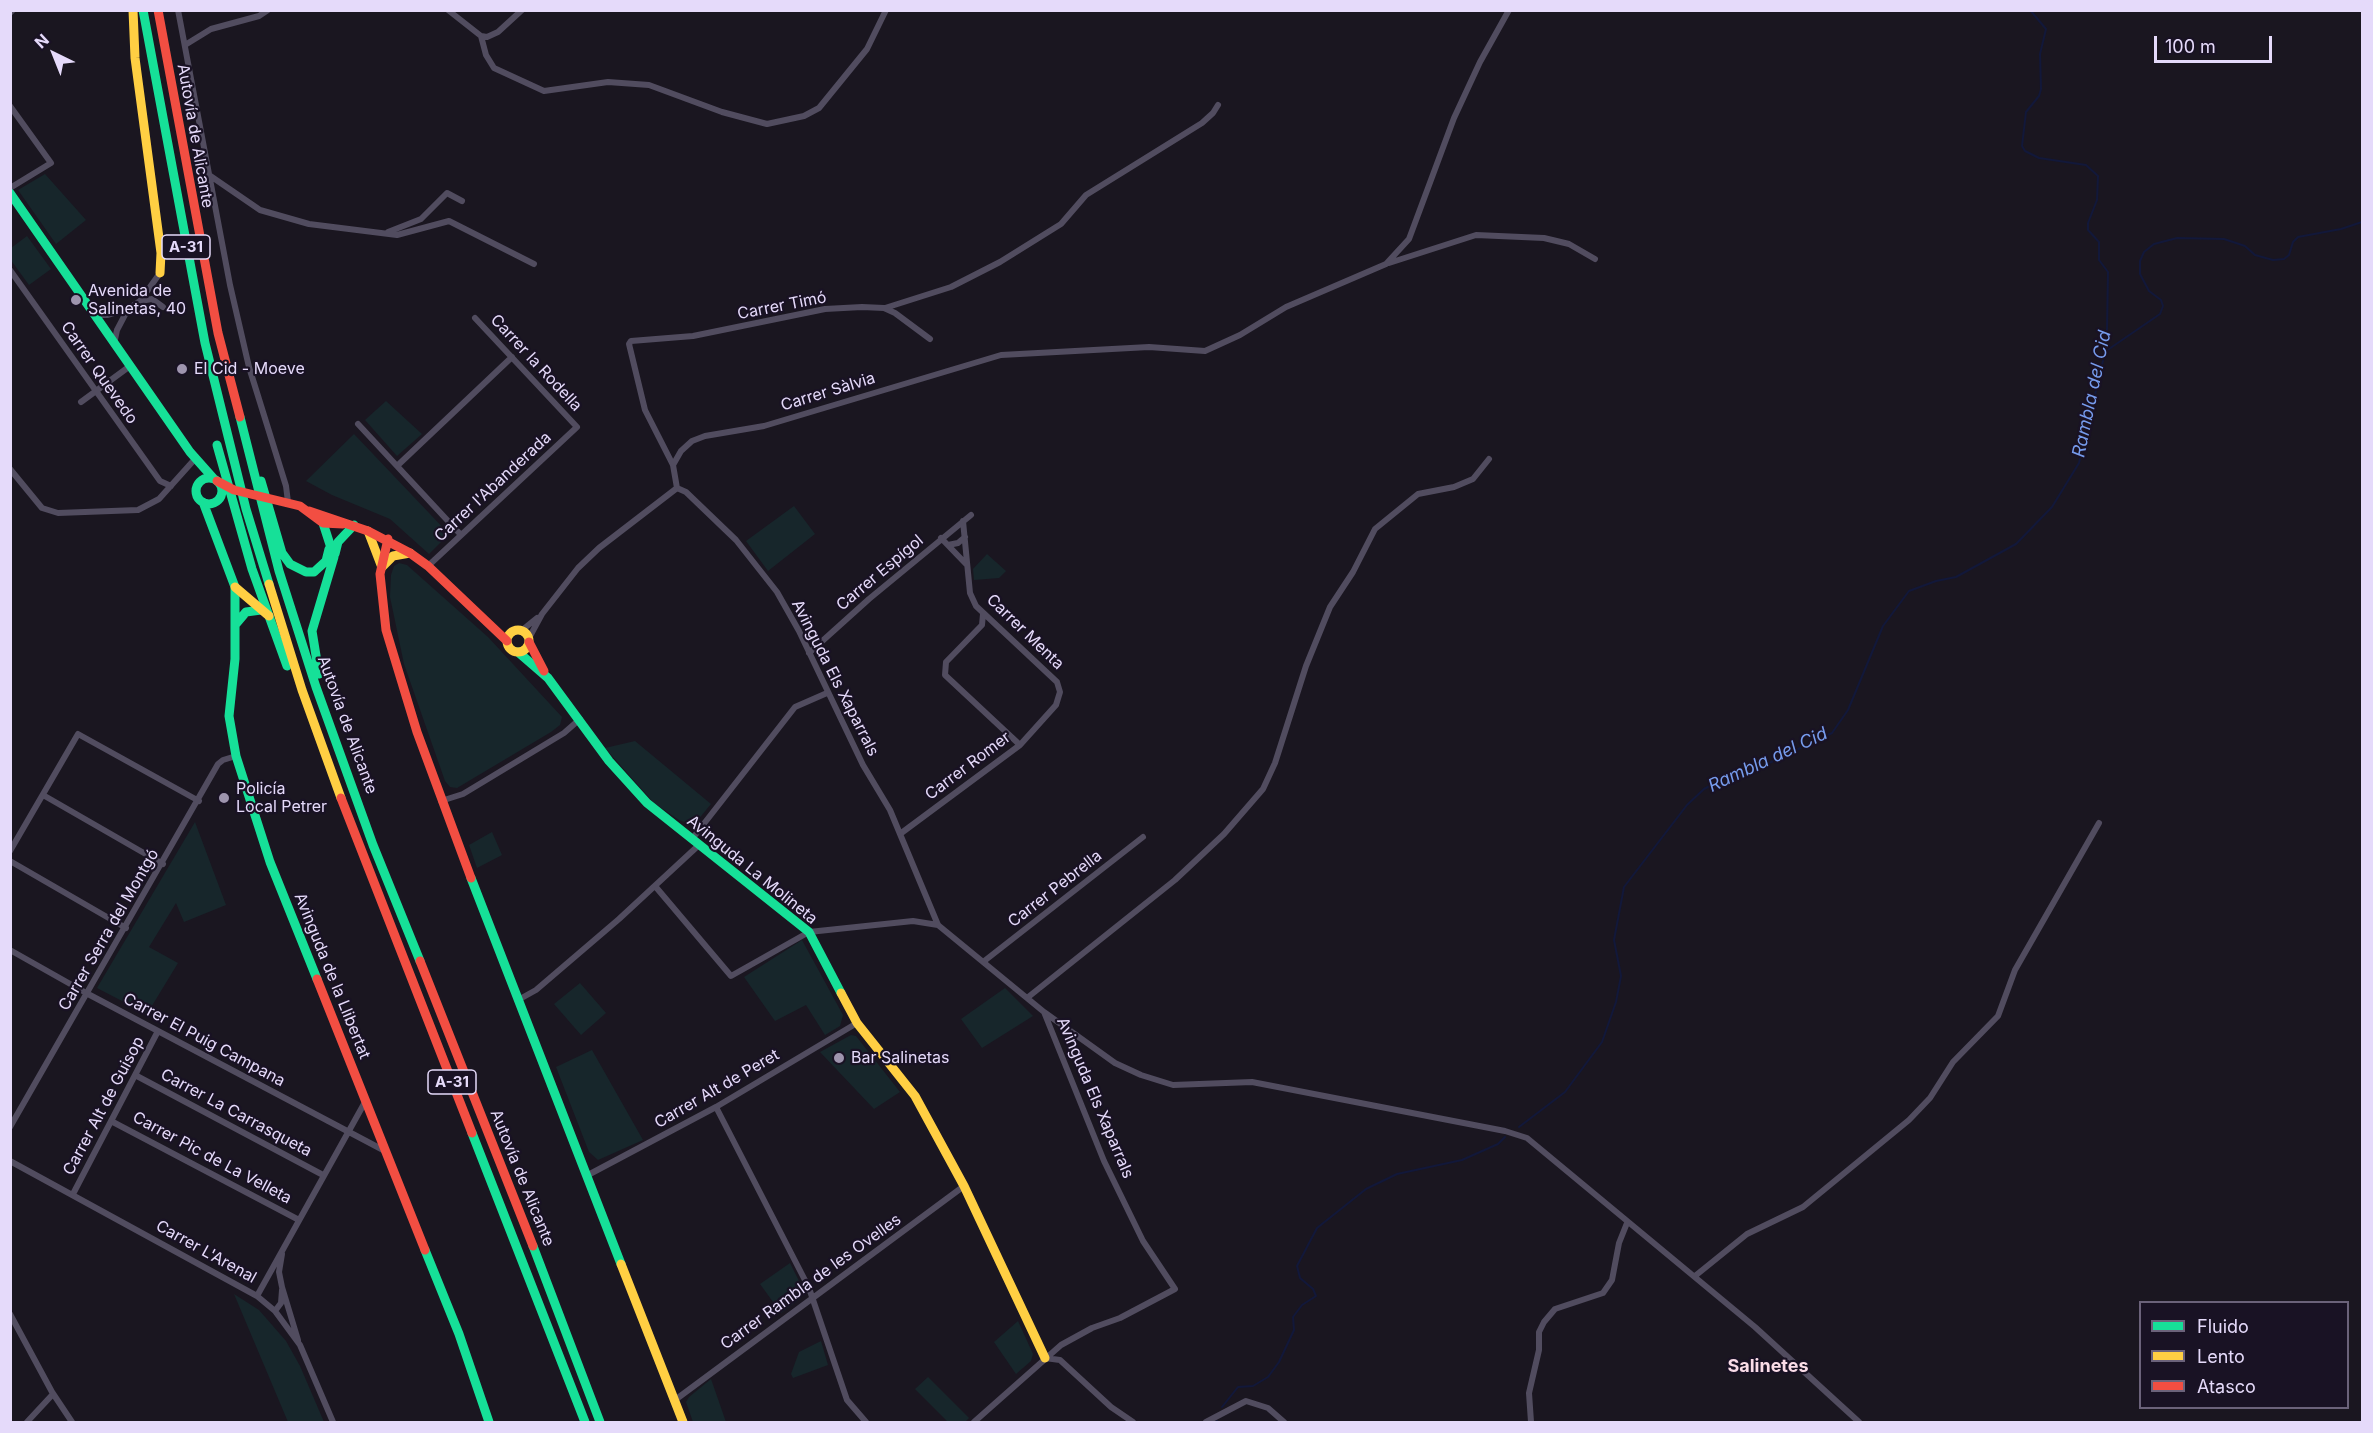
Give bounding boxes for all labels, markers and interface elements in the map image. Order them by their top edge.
north arrow [24,24,84,84]
scale bar [2157,24,2276,62]
text: N [30,29,53,52]
text: 100 m [2165,36,2216,57]
street label: Autovía de Alicante [173,63,217,209]
road number: A-31 [162,235,210,259]
place label: Avenida de Salinetas, 40 [88,281,186,319]
street label: Carrer Timó [736,288,828,324]
marker: Avenida de Salinetas, 40 [69,293,83,307]
street label: Carrer la Rodella [486,311,586,415]
street label: Carrer Quevedo [57,318,141,428]
water label: Rambla del Cid [2068,329,2116,459]
place label: El Cid - Moeve [194,359,305,379]
marker: El Cid - Moeve [175,362,189,376]
street label: Carrer Sàlvia [779,369,877,415]
street label: Carrer l'Abanderada [431,428,555,546]
street label: Carrer Espígol [833,531,927,615]
street label: Carrer Menta [982,590,1068,674]
street label: Avinguda Els Xaparrals [787,597,883,759]
street label: Autovía de Alicante [313,653,381,797]
water label: Rambla del Cid [1705,723,1831,797]
street label: Carrer Romer [922,728,1014,804]
place label: Policía Local Petrer [236,779,327,817]
marker: Policía Local Petrer [217,791,231,805]
street label: Avinguda La Molineta [683,811,821,929]
street label: Carrer Serra del Montgó [55,846,163,1014]
street label: Carrer Pebrella [1004,846,1106,932]
street label: Avinguda de la Llibertat [290,890,374,1062]
street label: Carrer El Puig Campana [120,989,288,1091]
street label: Avinguda Els Xaparrals [1052,1015,1138,1181]
street label: Carrer Alt de Guisop [59,1033,149,1179]
street label: Carrer Alt de Peret [651,1045,783,1133]
place label: Bar Salinetas [851,1048,950,1068]
marker: Bar Salinetas [832,1051,846,1065]
street label: Carrer La Carrasqueta [157,1065,315,1161]
road number: A-31 [428,1070,476,1094]
street label: Autovía de Alicante [486,1107,558,1249]
street label: Carrer Pic de La Velleta [129,1108,295,1208]
street label: Carrer Rambla de les Ovelles [717,1210,905,1354]
street label: Carrer L'Arenal [152,1216,260,1288]
legend [2139,1301,2349,1409]
text: Fluido [2197,1316,2249,1337]
text: Lento [2197,1346,2245,1367]
district label: Salinetes [1727,1356,1809,1378]
text: Atasco [2197,1376,2256,1397]

